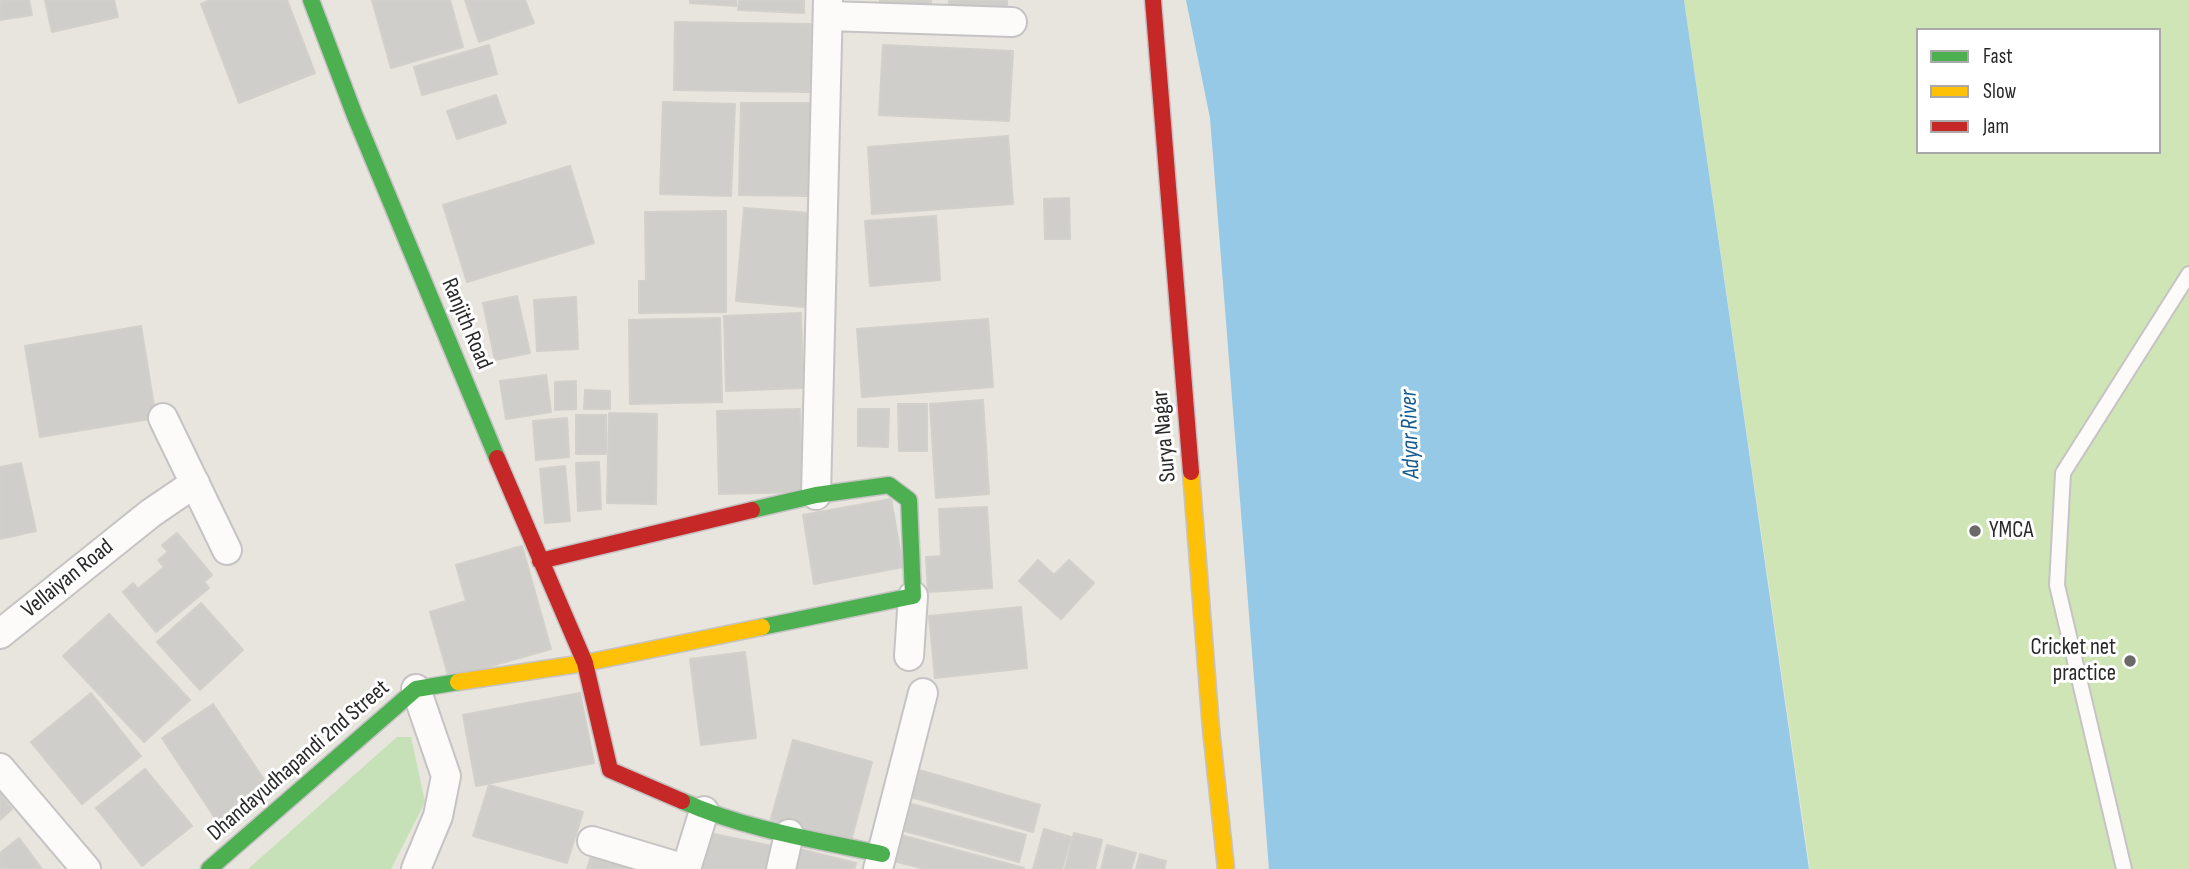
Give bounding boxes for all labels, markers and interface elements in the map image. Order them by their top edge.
legend [1916,28,2161,154]
text: Fast [1983,44,2013,69]
text: Slow [1983,79,2016,104]
text: Jam [1983,114,2009,139]
street label: Ranjith Road [434,274,498,374]
street label: Surya Nagar [1147,389,1183,483]
water label: Adyar River [1395,389,1427,479]
place label: YMCA [1989,517,2033,545]
marker: YMCA [1967,523,1983,539]
street label: Vellaiyan Road [17,534,119,624]
place label: Cricket net practice [2031,634,2116,688]
marker: Cricket net practice [2122,653,2138,669]
street label: Dhandayudhapandi 2nd Street [203,675,395,847]

